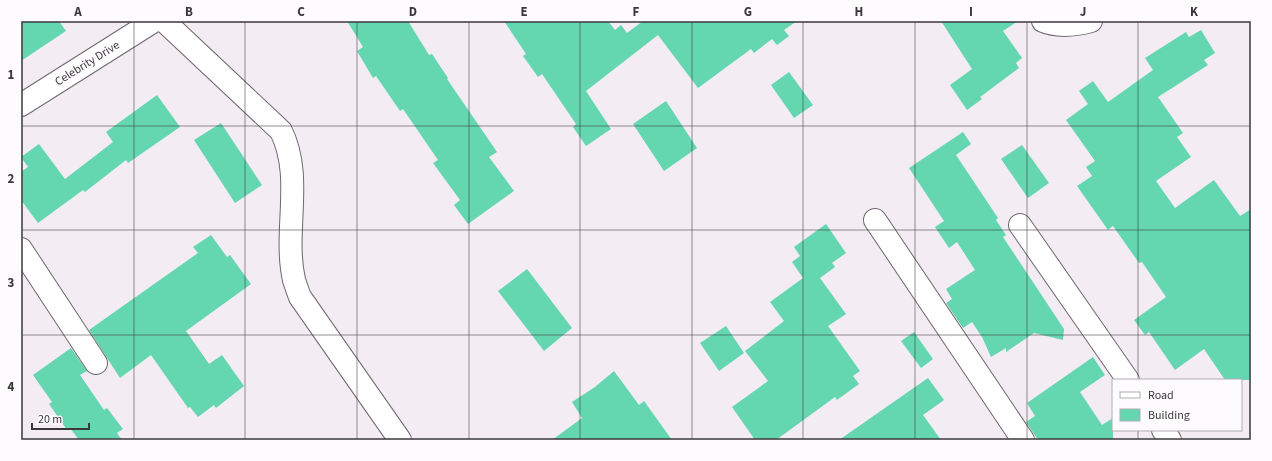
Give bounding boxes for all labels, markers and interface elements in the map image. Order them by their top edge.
text: A [73,3,82,21]
text: B [185,3,193,21]
text: C [297,3,305,21]
text: D [409,3,417,21]
text: E [520,3,528,21]
text: F [633,3,640,21]
text: G [744,3,752,21]
text: H [855,3,863,21]
text: I [969,3,973,21]
text: J [1080,3,1086,21]
text: K [1190,3,1199,21]
street label: Celebrity Drive [52,37,123,90]
text: 1 [8,66,15,84]
text: 2 [8,170,15,188]
text: 3 [8,274,15,292]
text: 4 [8,378,15,396]
legend [1112,379,1242,431]
text: Road [1148,387,1174,404]
scale bar [32,405,89,431]
text: Building [1148,407,1190,424]
text: 20 m [38,411,62,428]

